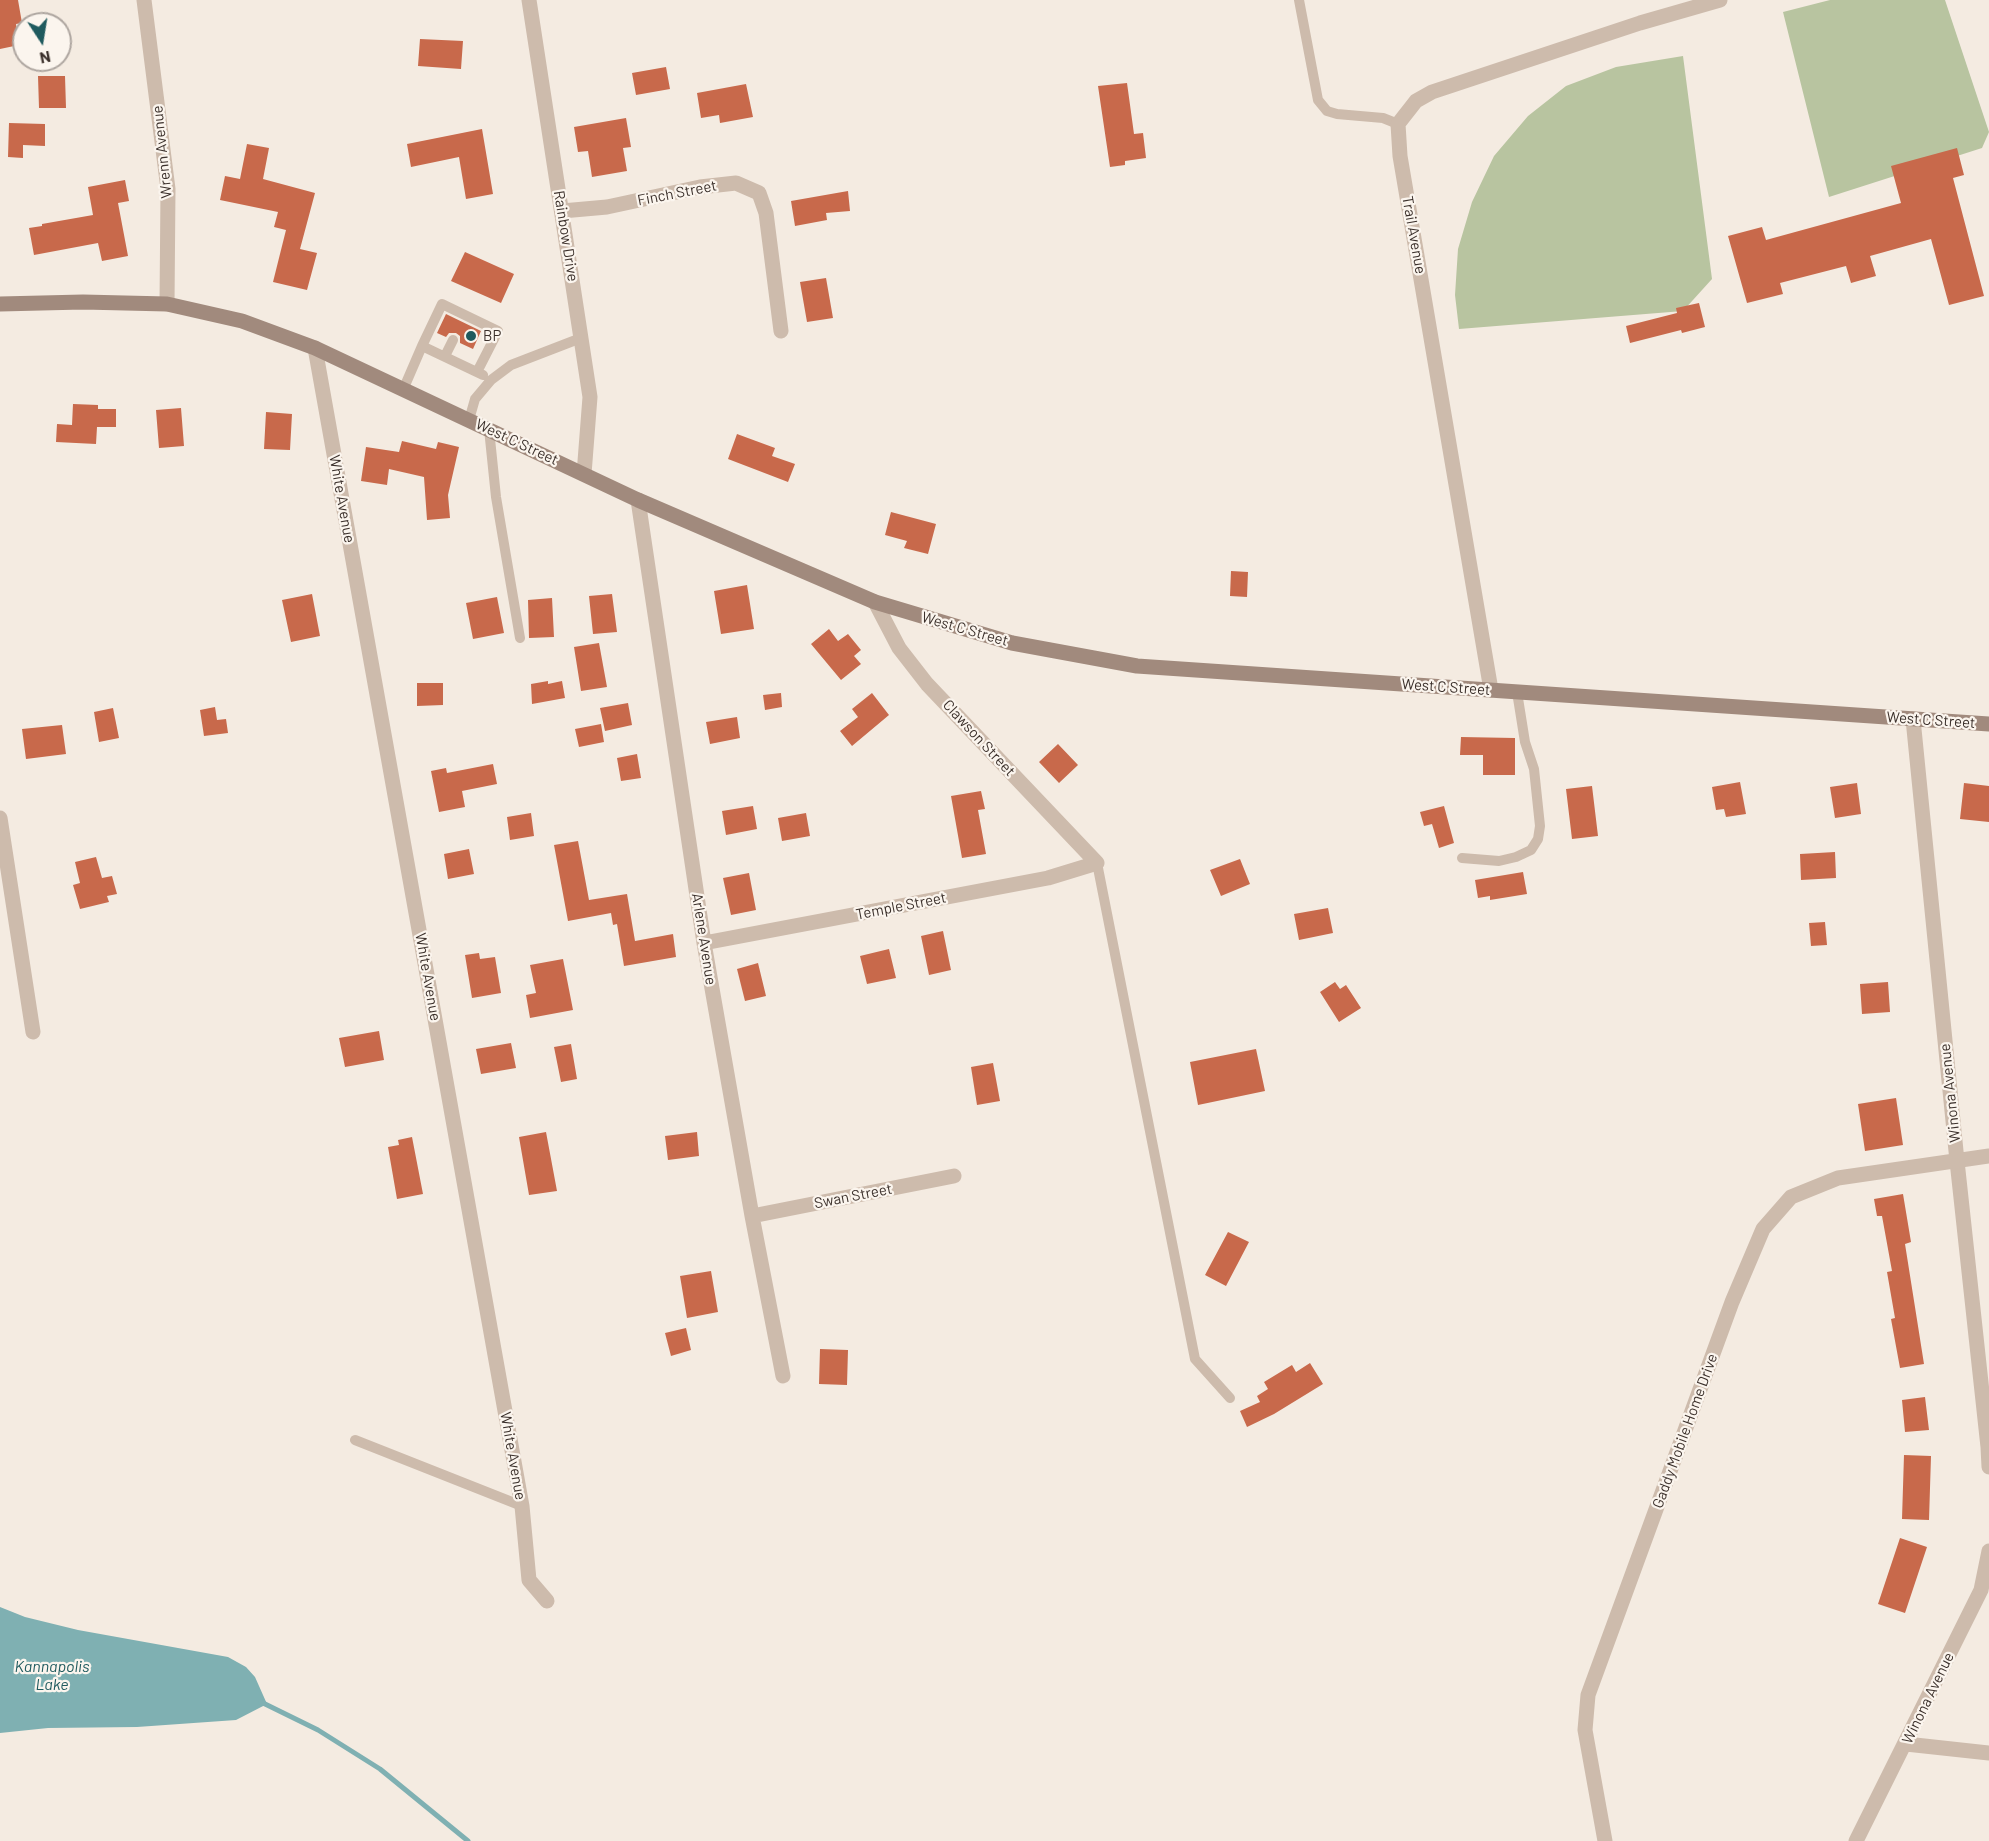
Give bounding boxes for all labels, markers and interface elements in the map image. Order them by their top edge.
north arrow [12,12,72,72]
text: N [38,48,53,69]
street label: Wrenn Avenue [148,105,176,199]
street label: Finch Street [636,177,718,209]
street label: Rainbow Drive [550,189,582,283]
street label: Trail Avenue [1398,195,1430,275]
place label: BP [483,327,501,345]
marker: BP [464,329,478,343]
street label: West C Street [473,415,561,469]
street label: White Avenue [325,454,359,544]
street label: West C Street [920,608,1010,650]
street label: West C Street [1401,675,1491,699]
street label: Clawson Street [939,696,1019,780]
street label: West C Street [1886,708,1976,732]
street label: Temple Street [854,888,948,924]
street label: Arlene Avenue [688,892,720,986]
street label: White Avenue [411,932,445,1022]
street label: Winona Avenue [1936,1043,1964,1143]
street label: Swan Street [812,1180,894,1212]
street label: Gaddy Mobile Home Drive [1649,1351,1721,1511]
street label: White Avenue [496,1411,530,1501]
street label: Winona Avenue [1898,1649,1958,1747]
water label: Kannapolis Lake [15,1657,89,1695]

